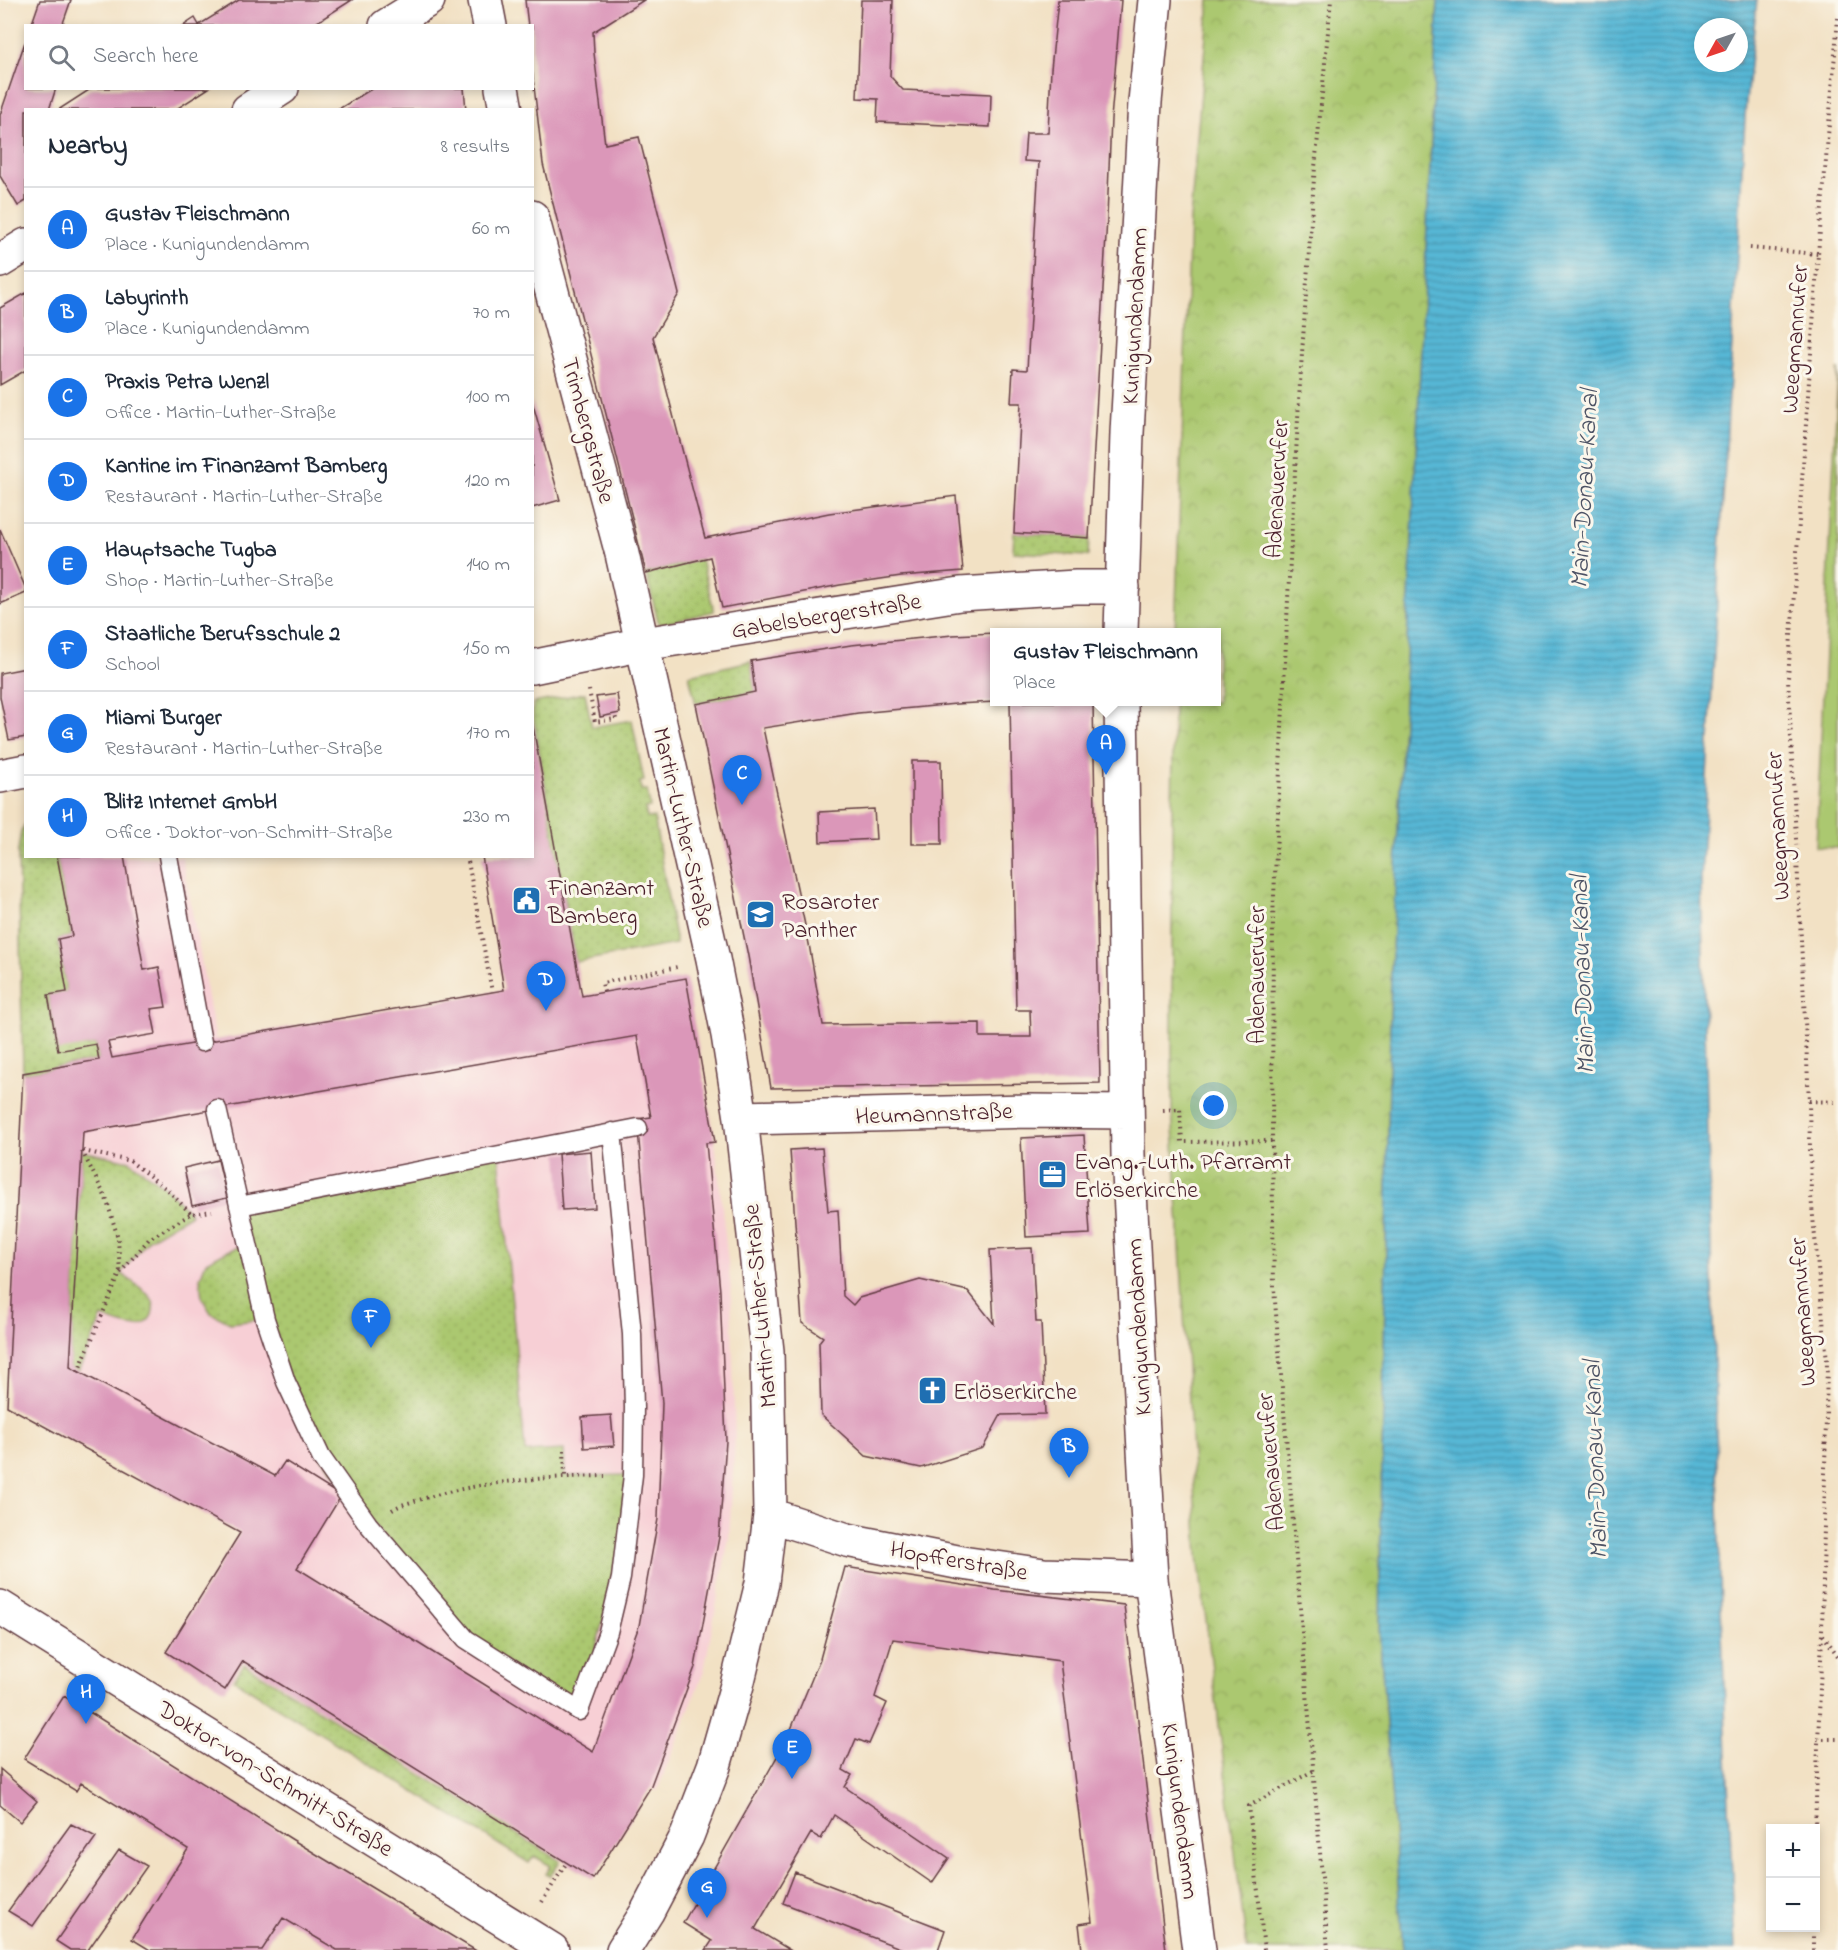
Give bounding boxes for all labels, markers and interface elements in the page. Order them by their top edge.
north arrow [1694,18,1748,72]
search box [24,24,534,90]
icon: search [45,41,78,74]
text: Search here [93,41,198,73]
text: Nearby [48,128,127,166]
text: 8 results [441,133,510,162]
text: Gustav Fleischmann [105,199,290,231]
text: A [61,215,74,244]
text: 60 m [472,215,510,244]
street label: Kunigundendamm [1114,227,1159,406]
text: Place · Kunigundendamm [105,231,310,260]
street label: Weegmannufer [1774,263,1819,415]
text: Labyrinth [105,283,188,315]
text: B [61,299,74,328]
text: 70 m [473,299,510,328]
text: Place · Kunigundendamm [105,315,310,344]
street label: Trimbergstraße [550,354,623,508]
text: Praxis Petra Wenzl [105,367,269,399]
text: C [62,383,73,412]
text: 100 m [466,383,510,412]
water label: Main-Donau-Kanal [1562,386,1610,589]
text: Office · Martin-Luther-Straße [105,399,336,428]
street label: Adenauerufer [1257,418,1300,559]
text: Kantine im Finanzamt Bamberg [105,451,387,483]
text: D [60,467,75,496]
text: 120 m [465,467,510,496]
text: Restaurant · Martin-Luther-Straße [105,483,382,512]
text: Hauptsache Tugba [105,535,277,567]
text: E [61,551,74,580]
text: 140 m [466,551,510,580]
text: Shop · Martin-Luther-Straße [105,567,333,596]
street label: Gabelsbergerstraße [729,585,924,650]
text: Staatliche Berufsschule 2 [105,619,340,651]
popup [990,628,1221,706]
text: F [61,635,74,664]
text: 150 m [463,635,510,664]
text: Gustav Fleischmann [1013,637,1198,669]
text: School [105,651,160,680]
text: Place [1013,669,1056,698]
text: Miami Burger [105,703,221,735]
text: G [61,719,74,748]
text: 170 m [466,719,510,748]
street label: Martin-Luther-Straße [642,724,722,931]
pin: A [1086,726,1126,775]
text: Restaurant · Martin-Luther-Straße [105,735,382,764]
street label: Weegmannufer [1758,750,1801,901]
pin: C [722,756,762,805]
text: Blitz Internet GmbH [105,787,277,819]
text: H [62,803,73,832]
text: 230 m [463,803,510,832]
text: Office · Doktor-von-Schmitt-Straße [105,819,392,848]
place label: Finanzamt Bamberg [547,872,654,935]
water label: Main-Donau-Kanal [1561,872,1606,1075]
public building icon: Finanzamt Bamberg [511,885,543,917]
place label: Rosaroter Panther [782,886,880,949]
school or university icon: Rosaroter Panther [745,899,777,931]
street label: Adenauerufer [1241,905,1276,1044]
pin: D [526,962,566,1011]
your location [1199,1091,1228,1120]
street label: Heumannstraße [855,1095,1014,1136]
place label: Evang.-Luth. Pfarramt Erlöserkirche [1074,1146,1291,1209]
office icon: Evang.-Luth. Pfarramt Erlöserkirche [1037,1159,1069,1191]
street label: Martin-Luther-Straße [735,1202,788,1409]
street label: Weegmannufer [1782,1236,1827,1387]
street label: Kunigundendamm [1118,1237,1163,1416]
pin: F [352,1298,391,1348]
water label: Main-Donau-Kanal [1574,1357,1619,1560]
church icon: Erlöserkirche [916,1375,948,1407]
place label: Erlöserkirche [953,1376,1077,1411]
street label: Adenauerufer [1249,1391,1296,1532]
pin: B [1050,1428,1088,1478]
street label: Hopfferstraße [887,1533,1030,1592]
pin: H [66,1674,106,1724]
street label: Doktor-von-Schmitt-Straße [149,1693,400,1867]
street label: Kunigundendamm [1150,1721,1207,1902]
pin: E [772,1730,812,1779]
map controls [1766,1824,1820,1932]
button: + [1766,1824,1820,1878]
pin: G [688,1868,726,1918]
button: − [1766,1878,1820,1932]

